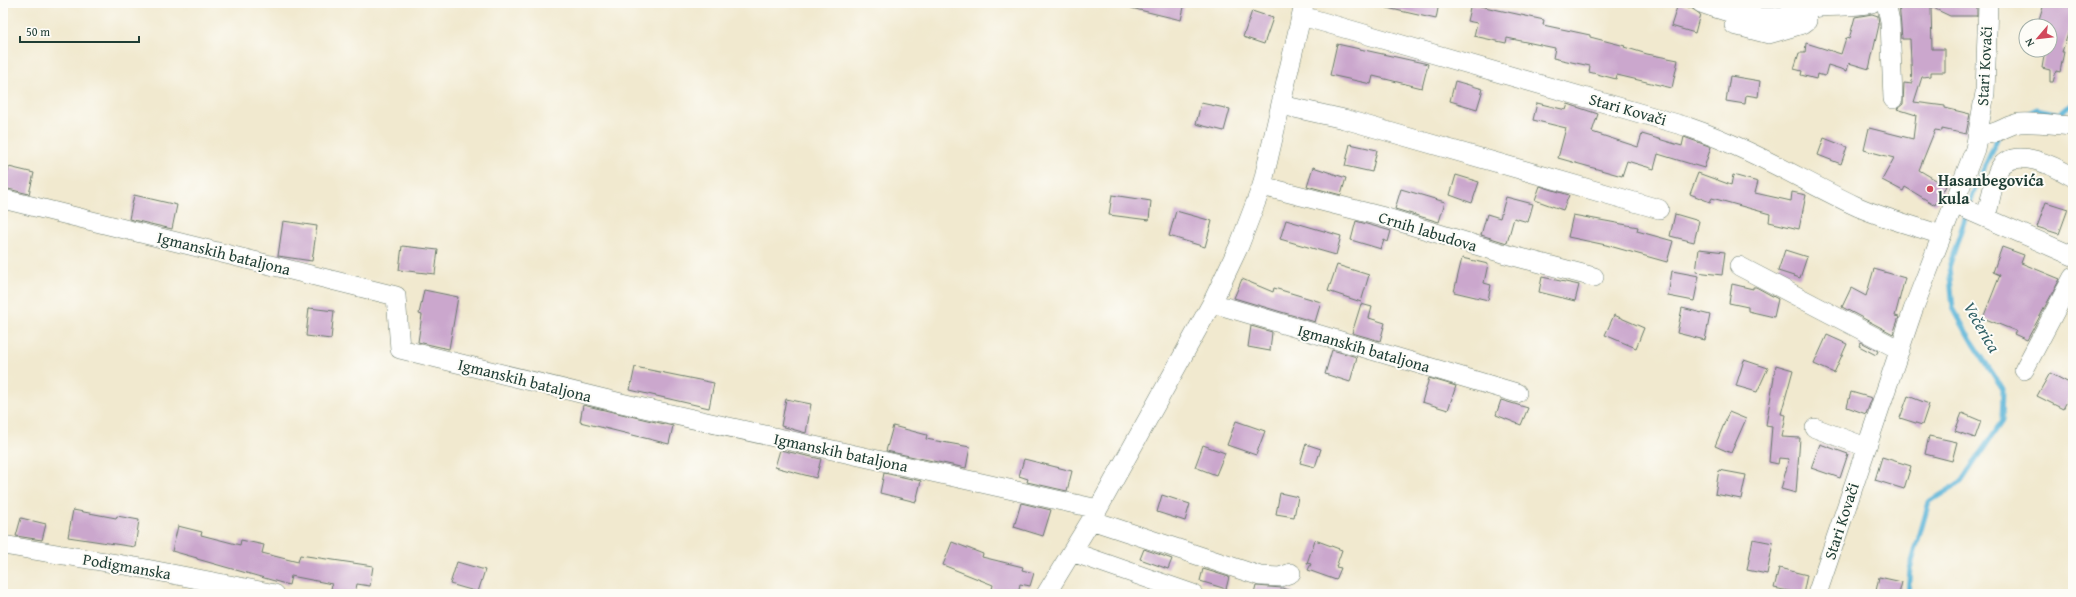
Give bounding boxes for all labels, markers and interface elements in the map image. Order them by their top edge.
scale bar [20,18,139,44]
north arrow [2018,18,2058,58]
text: 50 m [26,23,50,40]
street label: Stari Kovači [1970,25,1998,106]
text: N [2020,35,2038,50]
street label: Stari Kovači [1586,86,1670,132]
place label: Hasanbegovića kula [1938,168,2045,210]
marker: Hasanbegovića kula [1925,184,1935,194]
street label: Crnih labudova [1376,205,1481,257]
street label: Igmanskih bataljona [155,225,294,281]
water label: Večerica [1958,297,2007,357]
street label: Igmanskih bataljona [1295,318,1433,378]
street label: Igmanskih bataljona [456,352,595,408]
street label: Igmanskih bataljona [772,426,911,478]
street label: Stari Kovači [1817,479,1865,563]
street label: Podigmanska [81,546,174,586]

